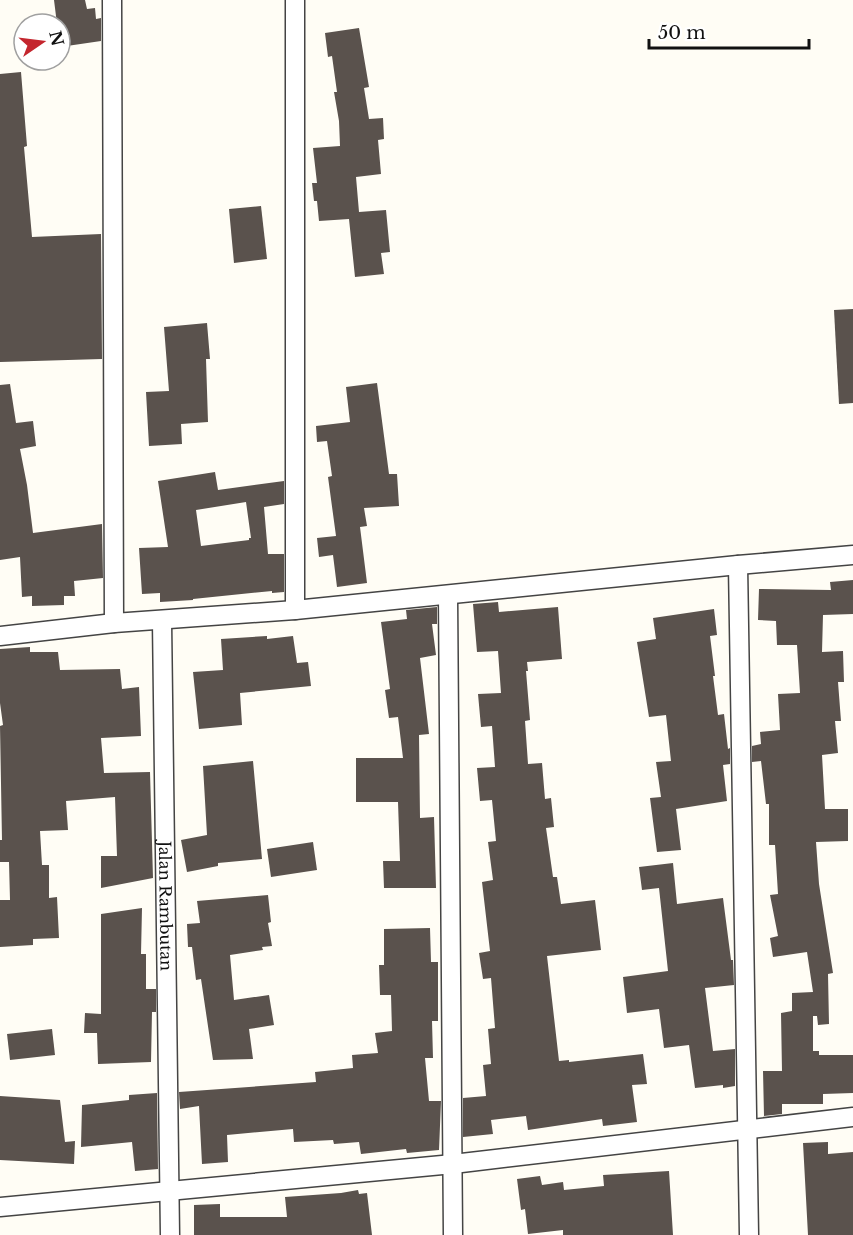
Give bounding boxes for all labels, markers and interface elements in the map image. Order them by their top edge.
north arrow [12,12,72,72]
scale bar [649,12,810,50]
text: 50 m [658,22,706,44]
text: N [45,29,68,48]
street label: Jalan Rambutan [155,839,177,971]

